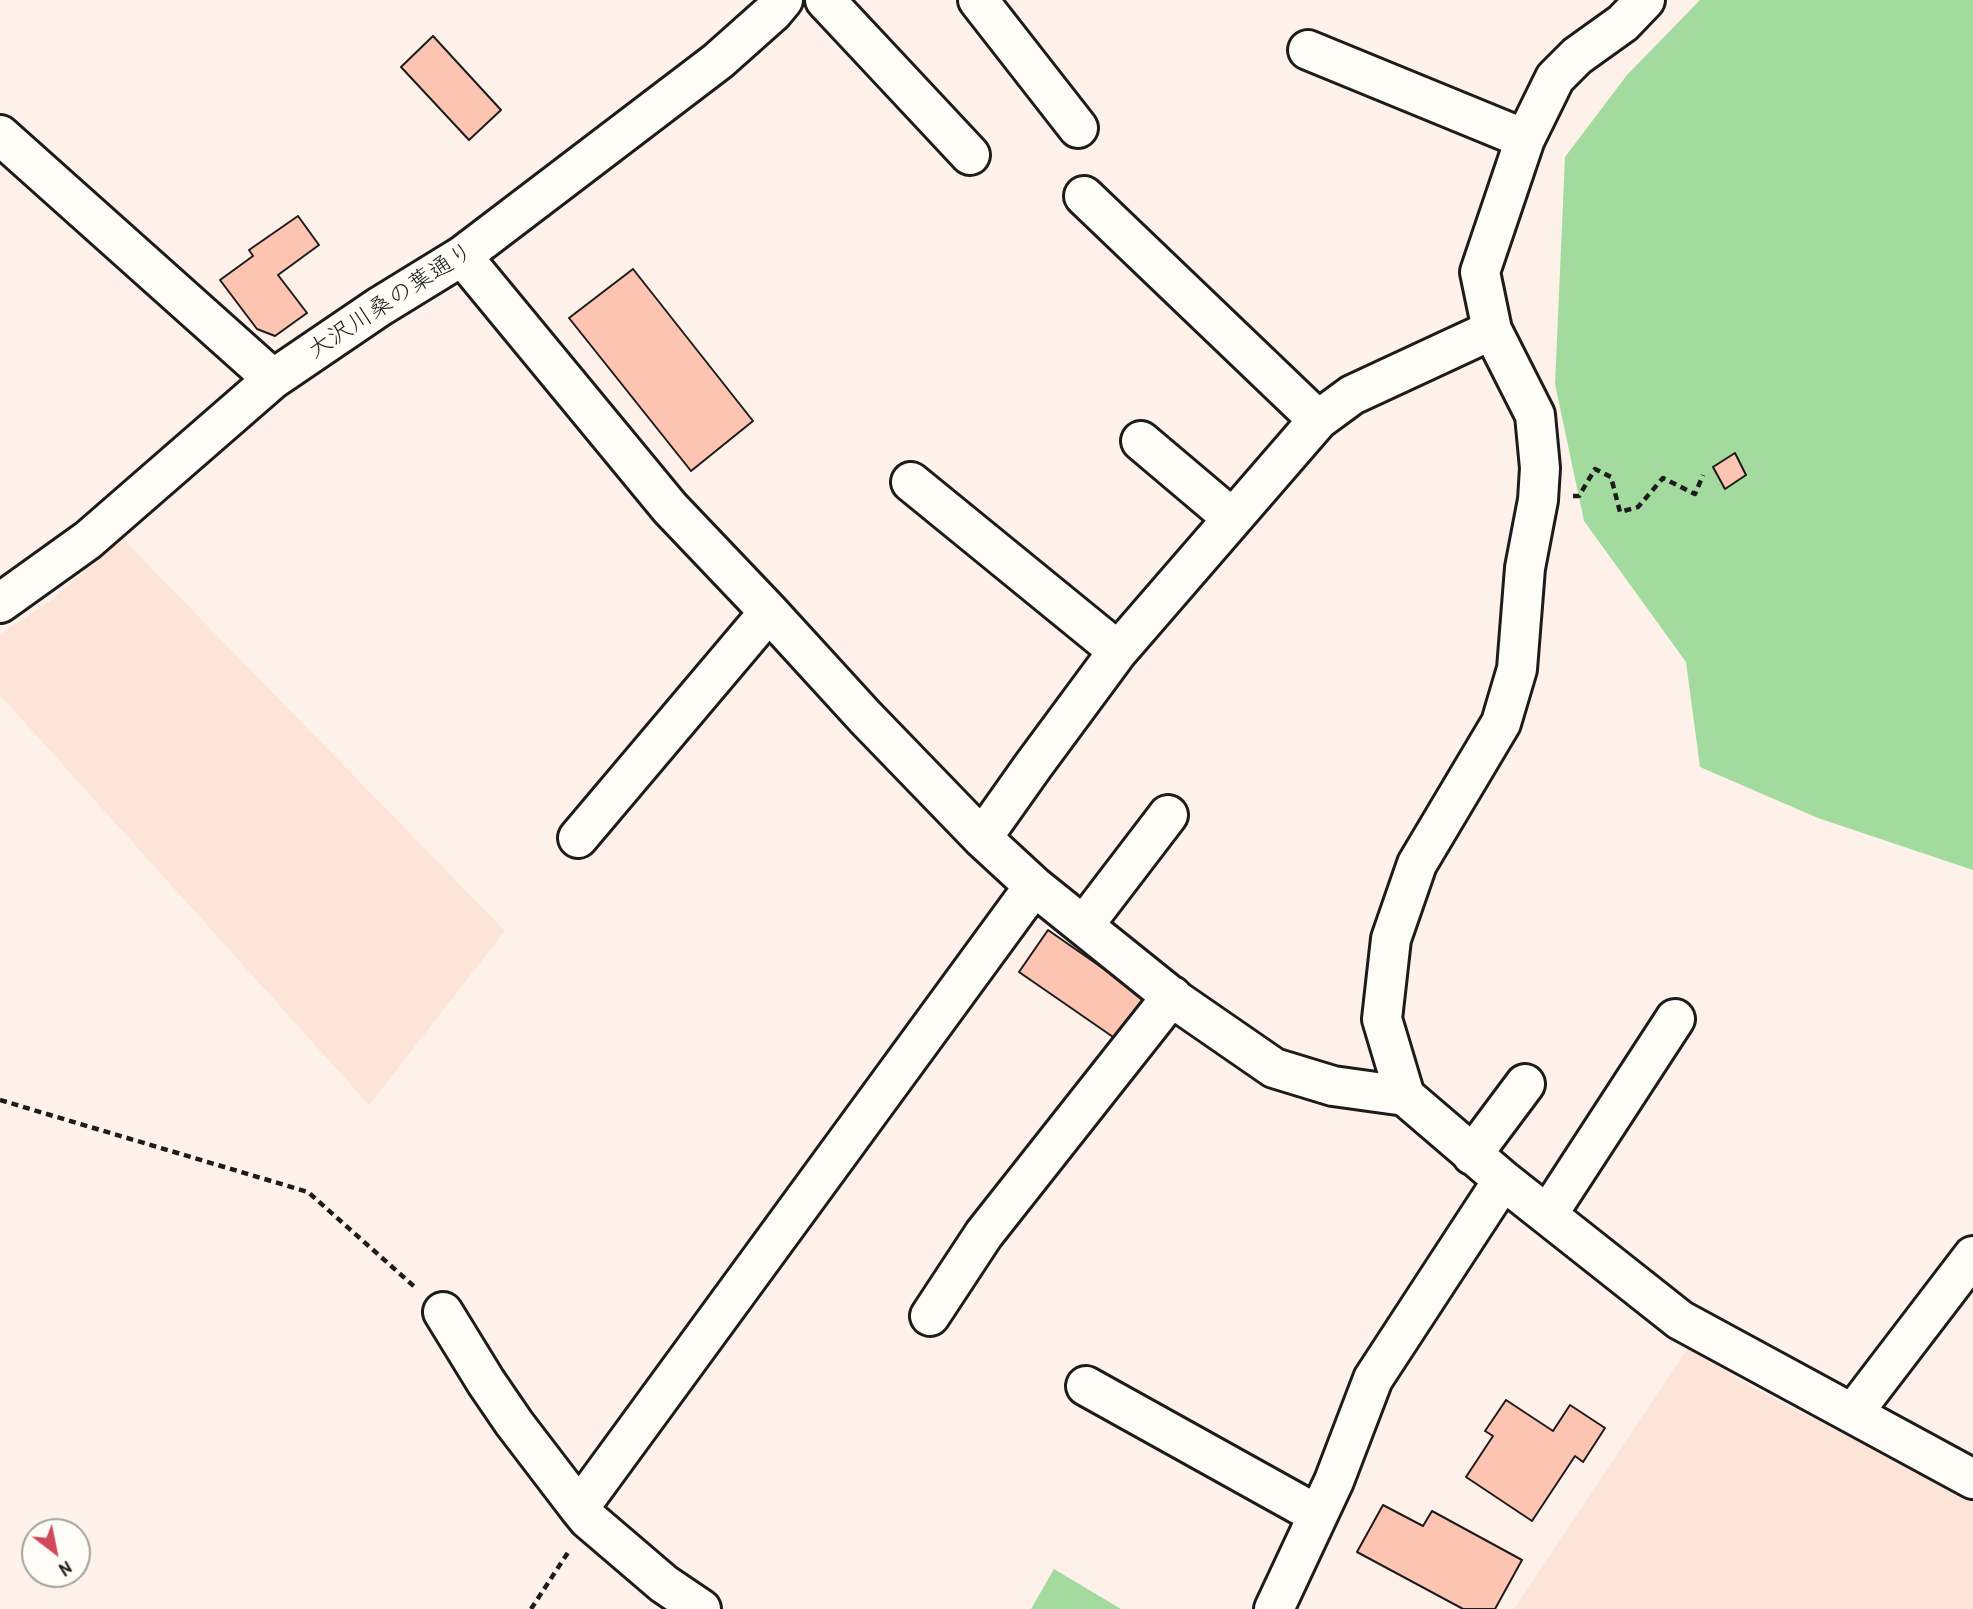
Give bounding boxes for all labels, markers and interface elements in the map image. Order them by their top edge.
street label: 大沢川桑の葉通り [303,237,479,365]
north arrow [21,1518,91,1588]
text: N [55,1555,77,1583]

